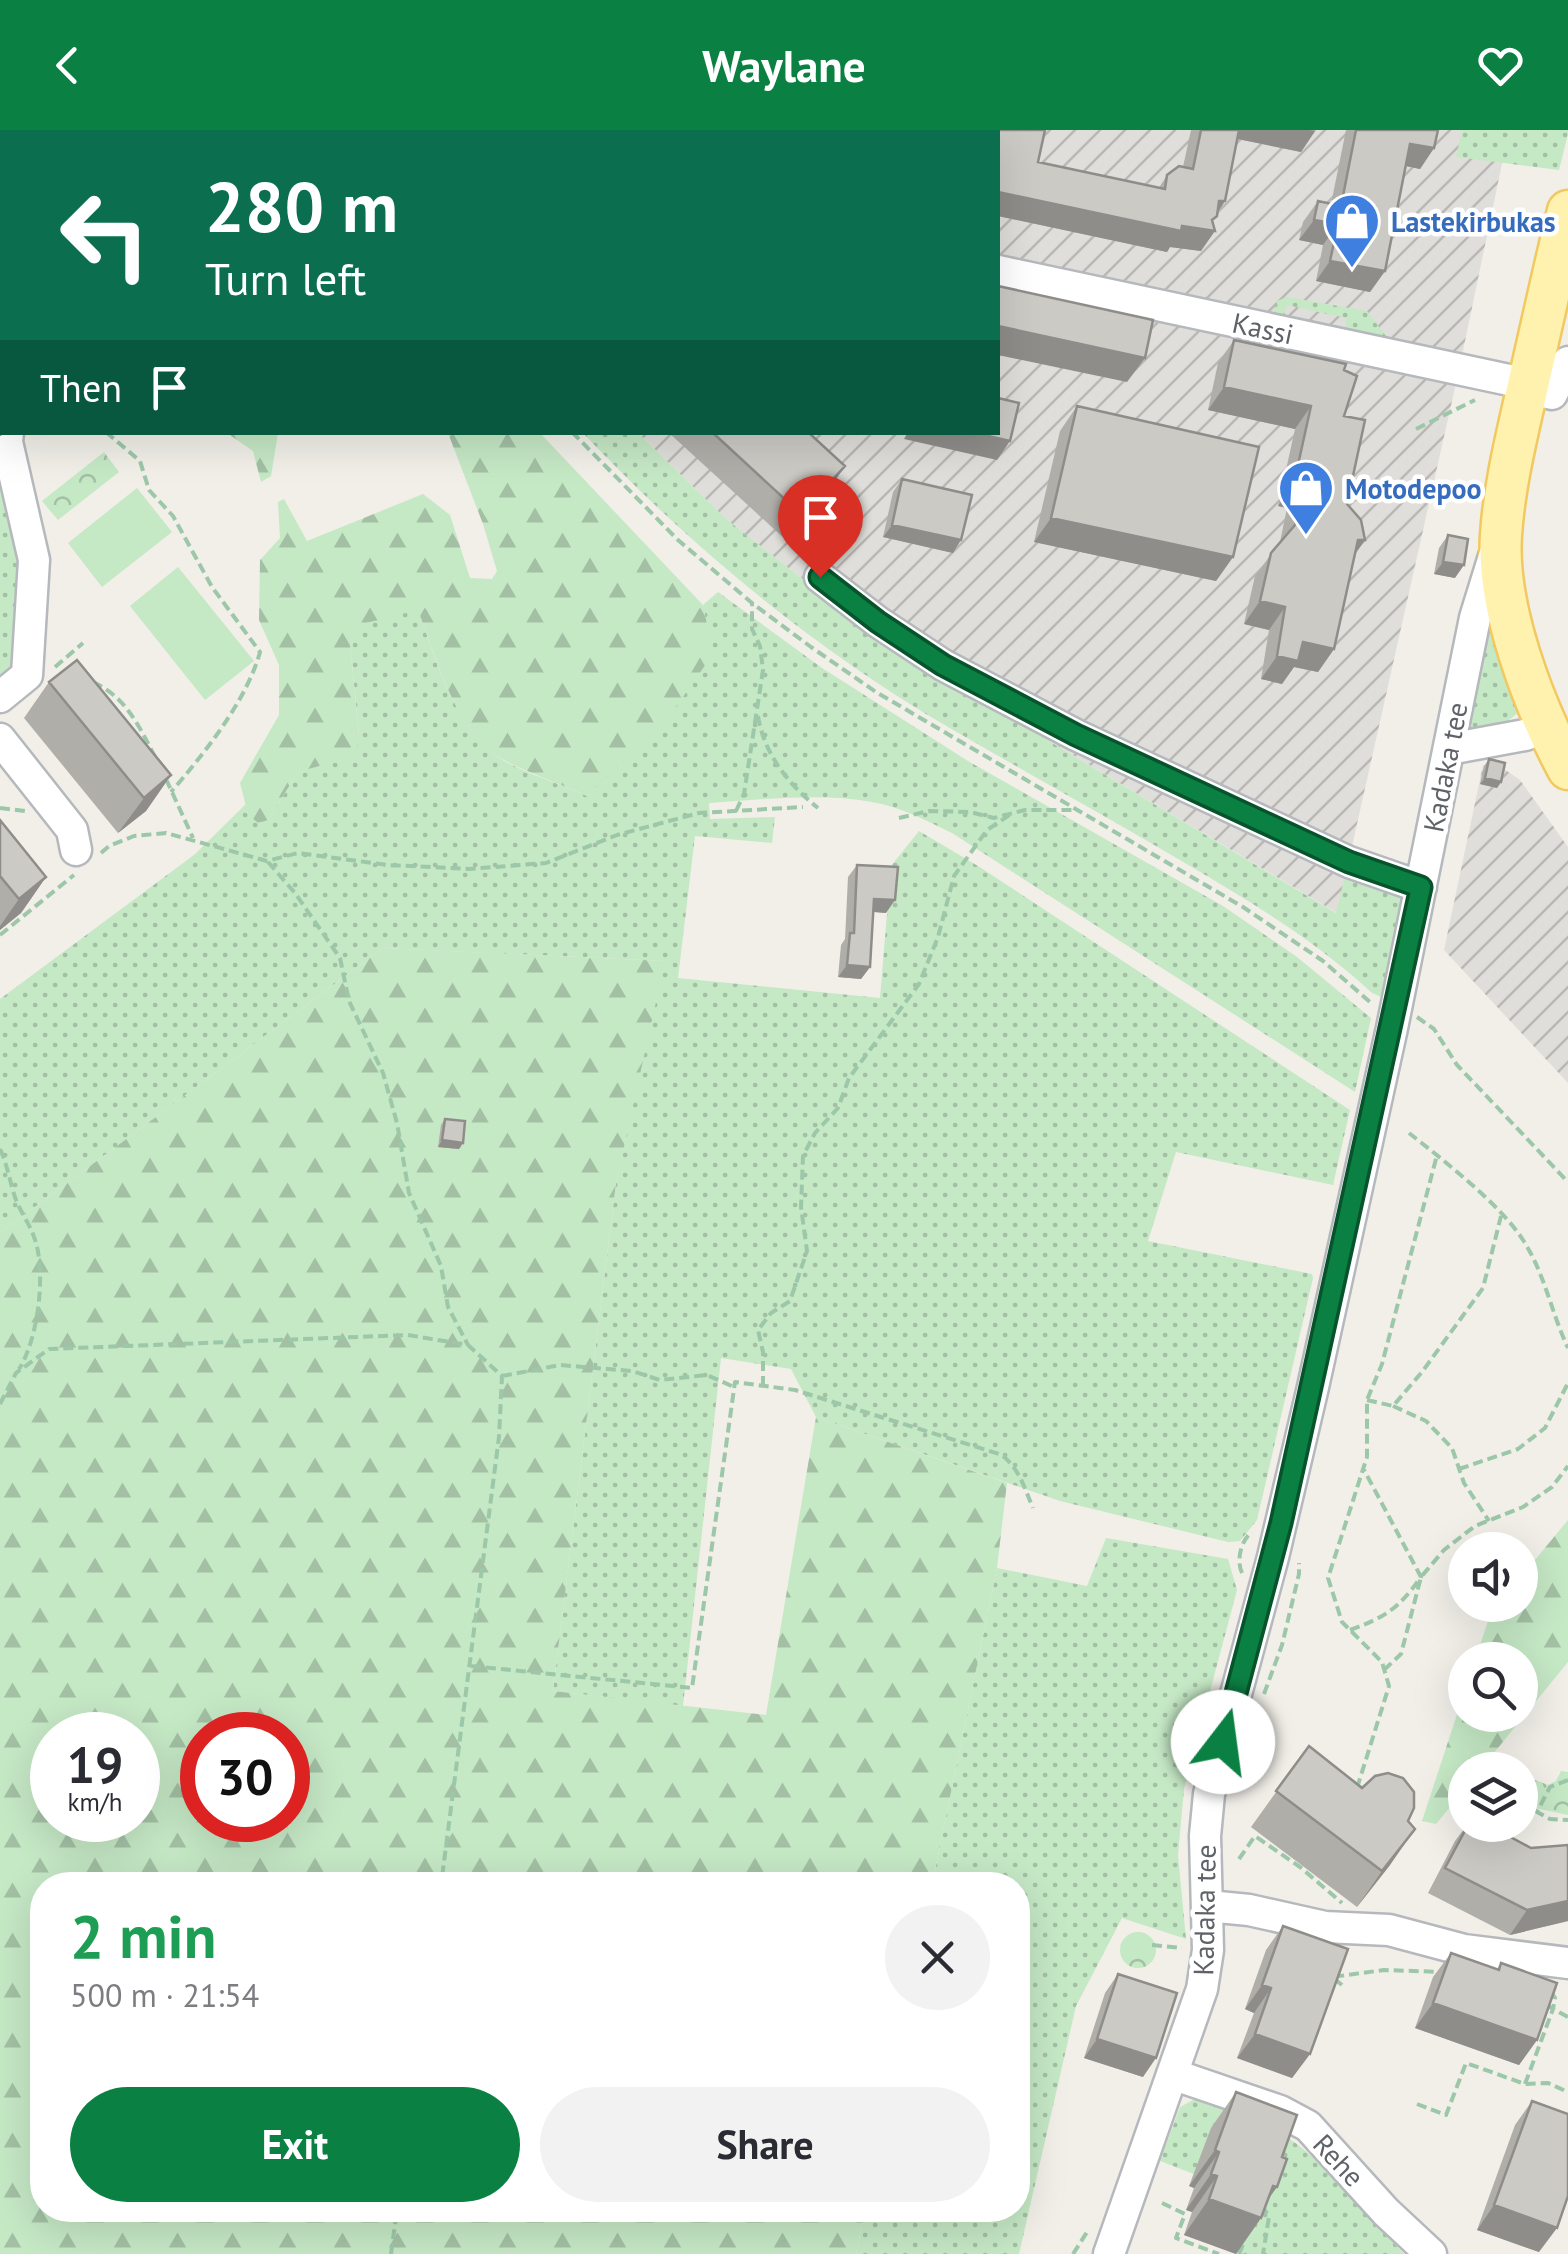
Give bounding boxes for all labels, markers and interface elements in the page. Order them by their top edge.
text: Waylane [702,36,866,94]
icon: back [40,38,95,93]
icon: heart [1473,38,1528,93]
text: 280 m [205,161,398,251]
icon: left [40,170,170,300]
shop icon: Lastekirbukas [1322,191,1382,270]
place label: Lastekirbukas [1391,203,1556,240]
text: Turn left [205,249,366,307]
street label: Kassi [1229,304,1297,352]
icon: arrive [142,360,197,415]
text: Then [40,363,122,412]
shop icon: Motodepoo [1276,458,1336,537]
place label: Motodepoo [1345,470,1482,507]
pin [778,475,863,578]
icon: arrive [793,490,848,545]
street label: Kadaka tee [1414,699,1476,835]
map controls [1448,1532,1538,1842]
button: sound [1448,1532,1538,1622]
button: search [1448,1642,1538,1732]
position arrow [1171,1690,1275,1794]
speed limit sign: 30 [180,1712,310,1842]
text: 19 [67,1732,123,1797]
button: layers [1448,1752,1538,1842]
text: km/h [68,1786,122,1818]
street label: Kadaka tee [1184,1844,1224,1976]
text: 2 min [70,1897,216,1975]
button: close [885,1905,990,2010]
text: 500 m · 21:54 [70,1974,259,2016]
button: Exit [70,2087,520,2202]
button: Share [540,2087,990,2202]
street label: Rehe [1305,2126,1373,2194]

